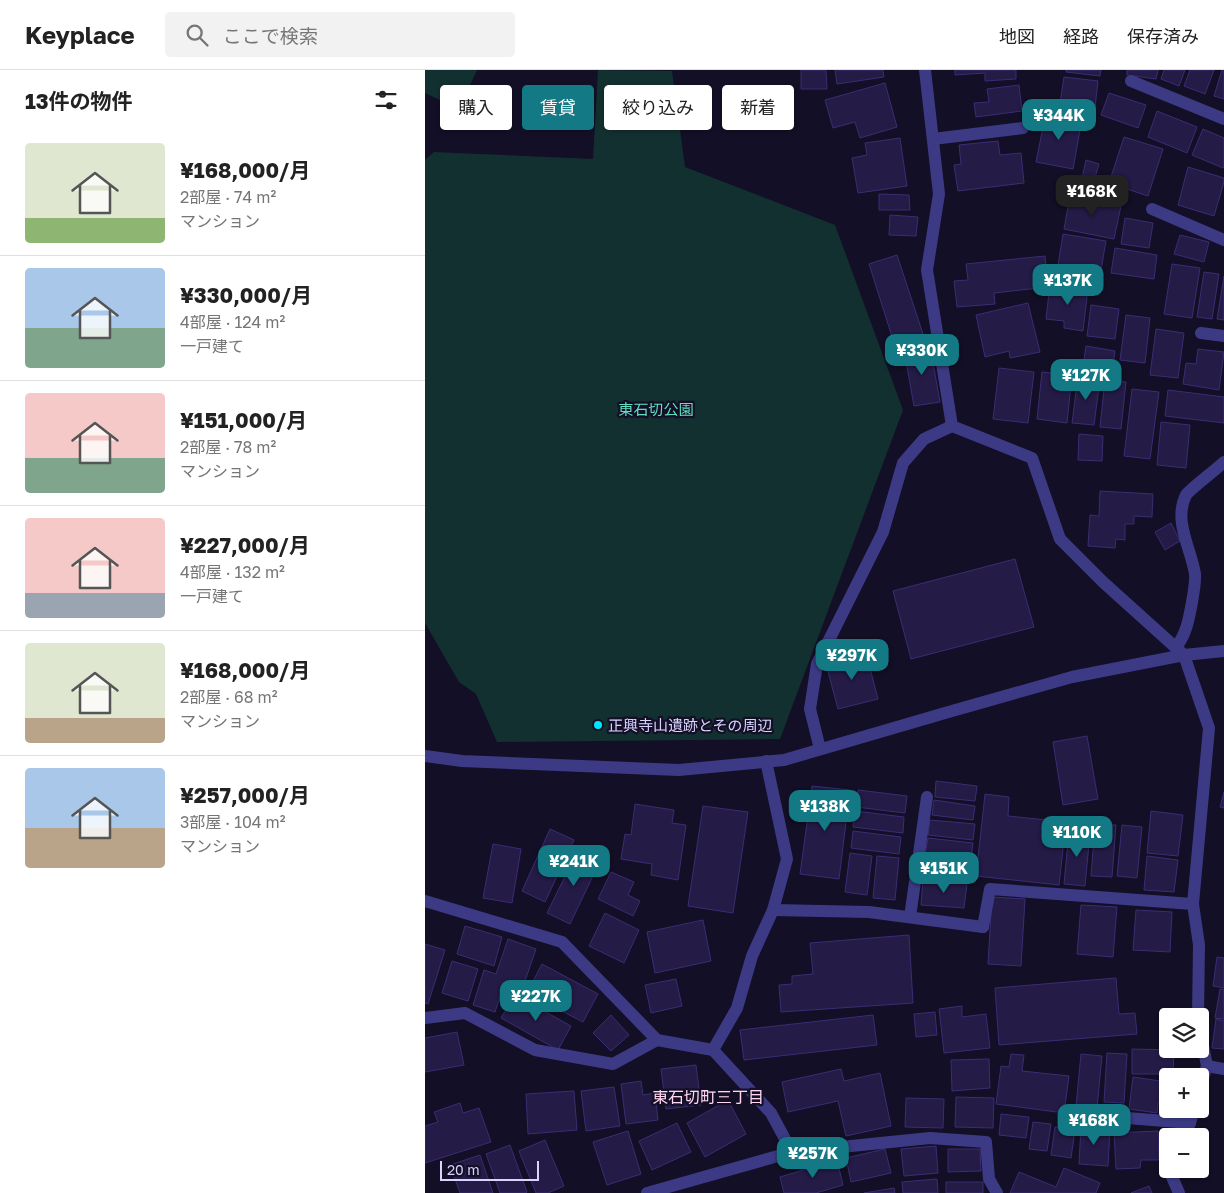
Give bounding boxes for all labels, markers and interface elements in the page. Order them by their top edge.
search box [165,12,515,57]
text: Keyplace [25,20,135,49]
icon: search [183,21,211,49]
text: ここで検索 [223,24,318,47]
text: 地図 [999,25,1035,47]
text: 経路 [1063,25,1099,47]
text: 保存済み [1127,25,1199,47]
chip: 購入 [440,85,512,130]
chip: 賃貸 [522,85,594,130]
chip: 絞り込み [604,85,712,130]
chip: 新着 [722,85,794,130]
icon: filters [372,86,400,114]
text: 13件の物件 [25,88,133,114]
pin: ¥344K [1024,98,1094,141]
text: ¥344K [1033,105,1085,125]
text: ¥168,000/月 [180,157,310,183]
icon: home [65,163,125,223]
pin: ¥168K [1057,174,1127,217]
text: ¥168K [1067,181,1117,201]
text: 2部屋 · 74 m² [180,187,276,207]
text: マンション [180,211,260,231]
pin: ¥137K [1033,264,1103,306]
text: ¥137K [1044,270,1092,290]
text: ¥330,000/月 [180,282,312,308]
icon: home [65,288,125,348]
text: 4部屋 · 124 m² [180,312,285,332]
pin: ¥330K [887,334,957,376]
text: 一戸建て [180,336,244,356]
text: ¥330K [896,340,948,360]
pin: ¥127K [1051,358,1121,401]
text: ¥127K [1062,365,1110,385]
park label: 東石切公園 [618,400,694,418]
text: ¥151,000/月 [180,407,307,433]
icon: home [65,413,125,473]
text: 2部屋 · 78 m² [180,437,276,457]
text: マンション [180,461,260,481]
text: ¥227,000/月 [180,532,310,558]
icon: home [65,538,125,598]
text: 4部屋 · 132 m² [180,562,285,582]
text: 一戸建て [180,586,244,606]
pin: ¥297K [817,638,887,681]
text: ¥297K [827,645,877,665]
text: ¥168,000/月 [180,657,310,683]
icon: home [65,663,125,723]
text: 2部屋 · 68 m² [180,687,277,707]
text: マンション [180,711,260,731]
place label: 正興寺山遺跡とその周辺 [608,716,773,734]
marker: 正興寺山遺跡とその周辺 [592,719,604,731]
text: ¥257,000/月 [180,782,310,808]
icon: home [65,788,125,848]
pin: ¥138K [790,790,860,832]
text: ¥138K [800,796,850,816]
text: 3部屋 · 104 m² [180,812,286,832]
pin: ¥110K [1042,816,1112,858]
text: ¥110K [1052,822,1102,842]
text: マンション [180,836,260,856]
pin: ¥241K [539,844,609,887]
text: ¥241K [549,851,599,871]
pin: ¥151K [909,852,979,894]
text: ¥151K [920,858,968,878]
pin: ¥227K [501,980,571,1022]
text: ¥227K [511,986,561,1006]
map controls [1159,1008,1209,1178]
button: layers [1159,1008,1209,1058]
button: + [1159,1068,1209,1118]
district label: 東石切町三丁目 [652,1087,764,1107]
pin: ¥168K [1059,1104,1129,1146]
text: ¥168K [1069,1110,1119,1130]
button: − [1159,1128,1209,1178]
pin: ¥257K [778,1136,848,1179]
text: ¥257K [788,1143,838,1163]
scale bar [440,1158,539,1181]
text: 20 m [447,1161,480,1178]

